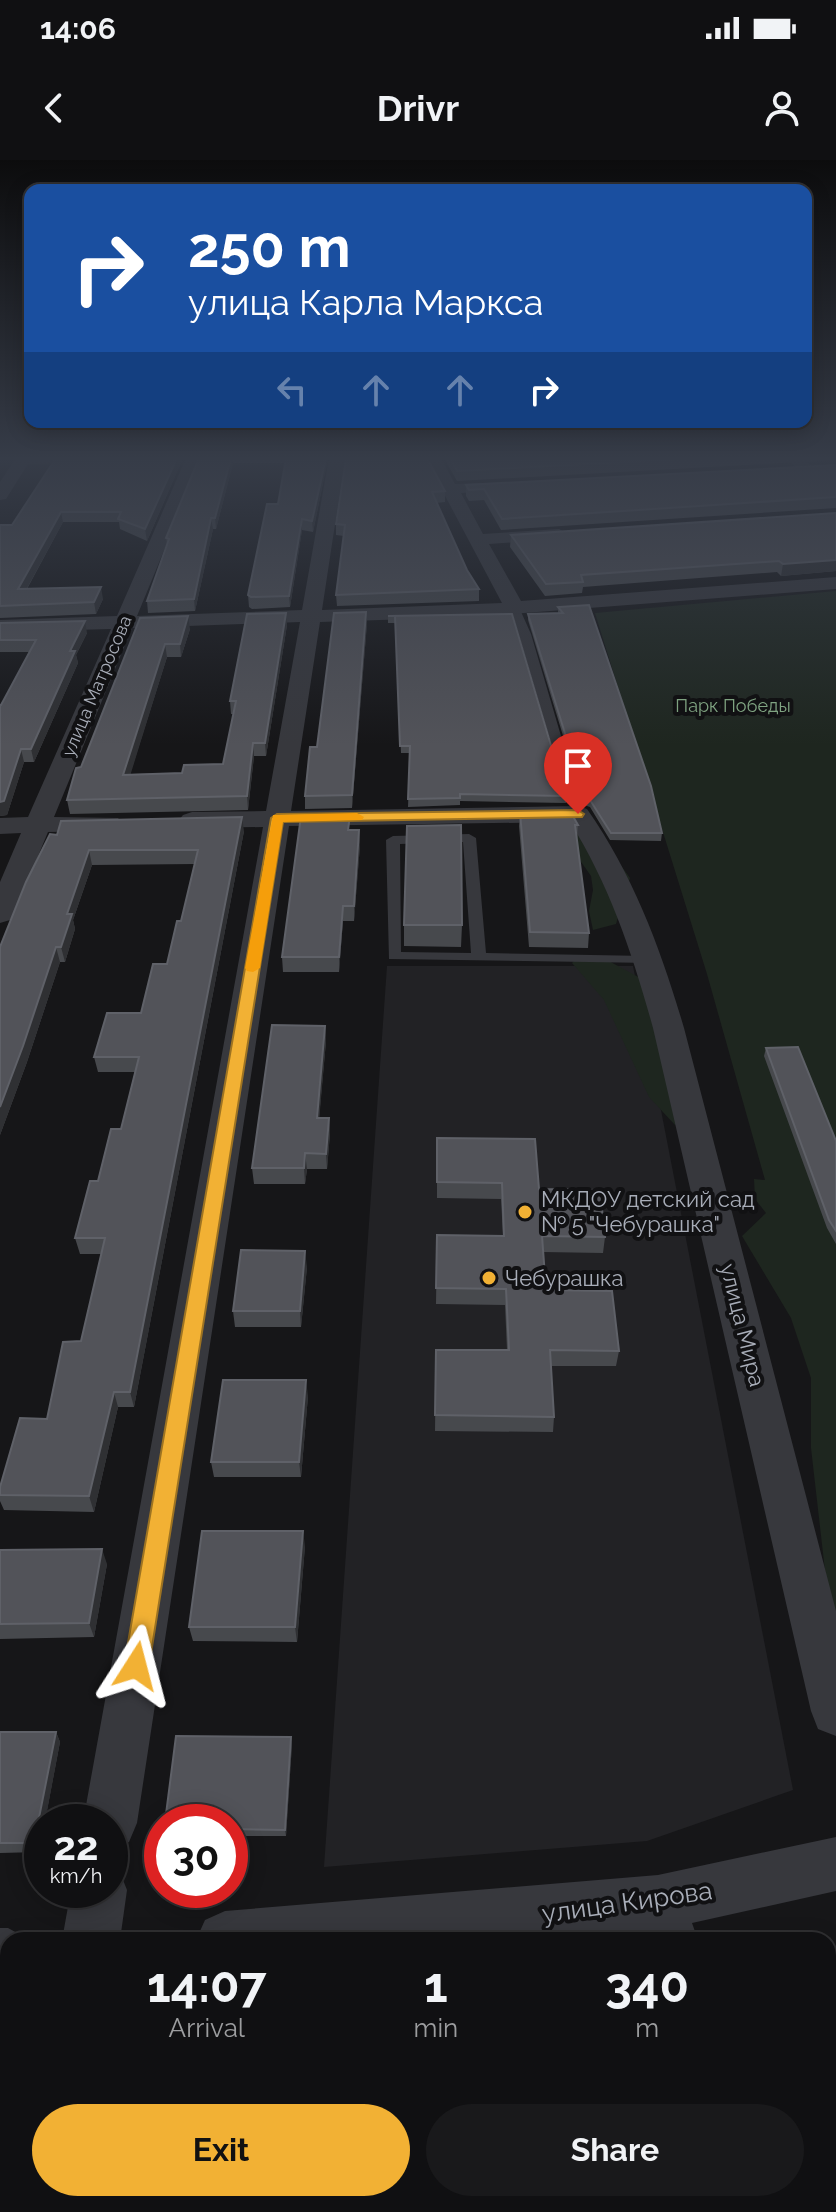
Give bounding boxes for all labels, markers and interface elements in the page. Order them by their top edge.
text: 14:06 [40,11,116,46]
icon: back [32,86,76,130]
icon: person [760,86,804,130]
text: Drivr [377,87,459,129]
text: 250 m [188,214,351,280]
icon: right [56,216,160,320]
text: улица Карла Маркса [188,281,543,323]
icon: left [270,368,314,412]
icon: ahead [354,368,398,412]
icon: ahead [438,368,482,412]
icon: right [522,368,566,412]
street label: улица Матросова [57,612,136,760]
park label: Парк Победы [675,695,791,716]
pin [544,732,612,814]
icon: arrive [556,744,600,788]
place label: МКДОУ детский сад № 5 "Чебурашка" [541,1186,755,1237]
marker: МКДОУ детский сад № 5 "Чебурашка" [516,1203,534,1221]
street label: улица Мира [715,1261,771,1389]
place label: Чебурашка [505,1265,623,1291]
marker: Чебурашка [480,1269,498,1287]
position arrow [94,1624,178,1708]
speed limit sign: 30 [144,1804,248,1908]
text: 22 [53,1822,99,1869]
text: km/h [50,1864,102,1888]
street label: улица Кирова [540,1875,714,1929]
text: 14:07 [147,1957,266,2013]
text: 1 [424,1957,448,2013]
text: 340 [605,1957,689,2013]
text: Arrival [169,2013,245,2043]
text: min [413,2013,458,2043]
text: m [635,2013,659,2043]
button: Exit [32,2104,410,2196]
button: Share [426,2104,804,2196]

